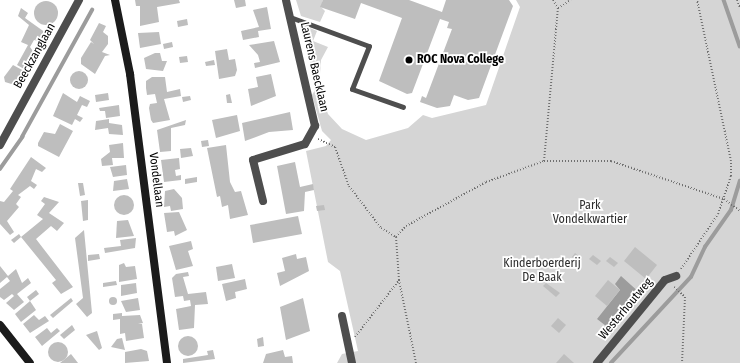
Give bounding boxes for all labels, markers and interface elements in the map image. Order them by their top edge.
street label: Beeckzanglaan [11,21,59,91]
street label: Laurens Baecklaan [297,21,331,113]
place label: ROC Nova College [417,53,504,67]
marker: ROC Nova College [404,55,414,65]
street label: Vondellaan [145,152,167,208]
park label: Park Vondelkwartier [553,199,627,227]
park label: Kinderboerderij De Baak [503,257,581,285]
street label: Westerhoutweg [596,275,656,343]

